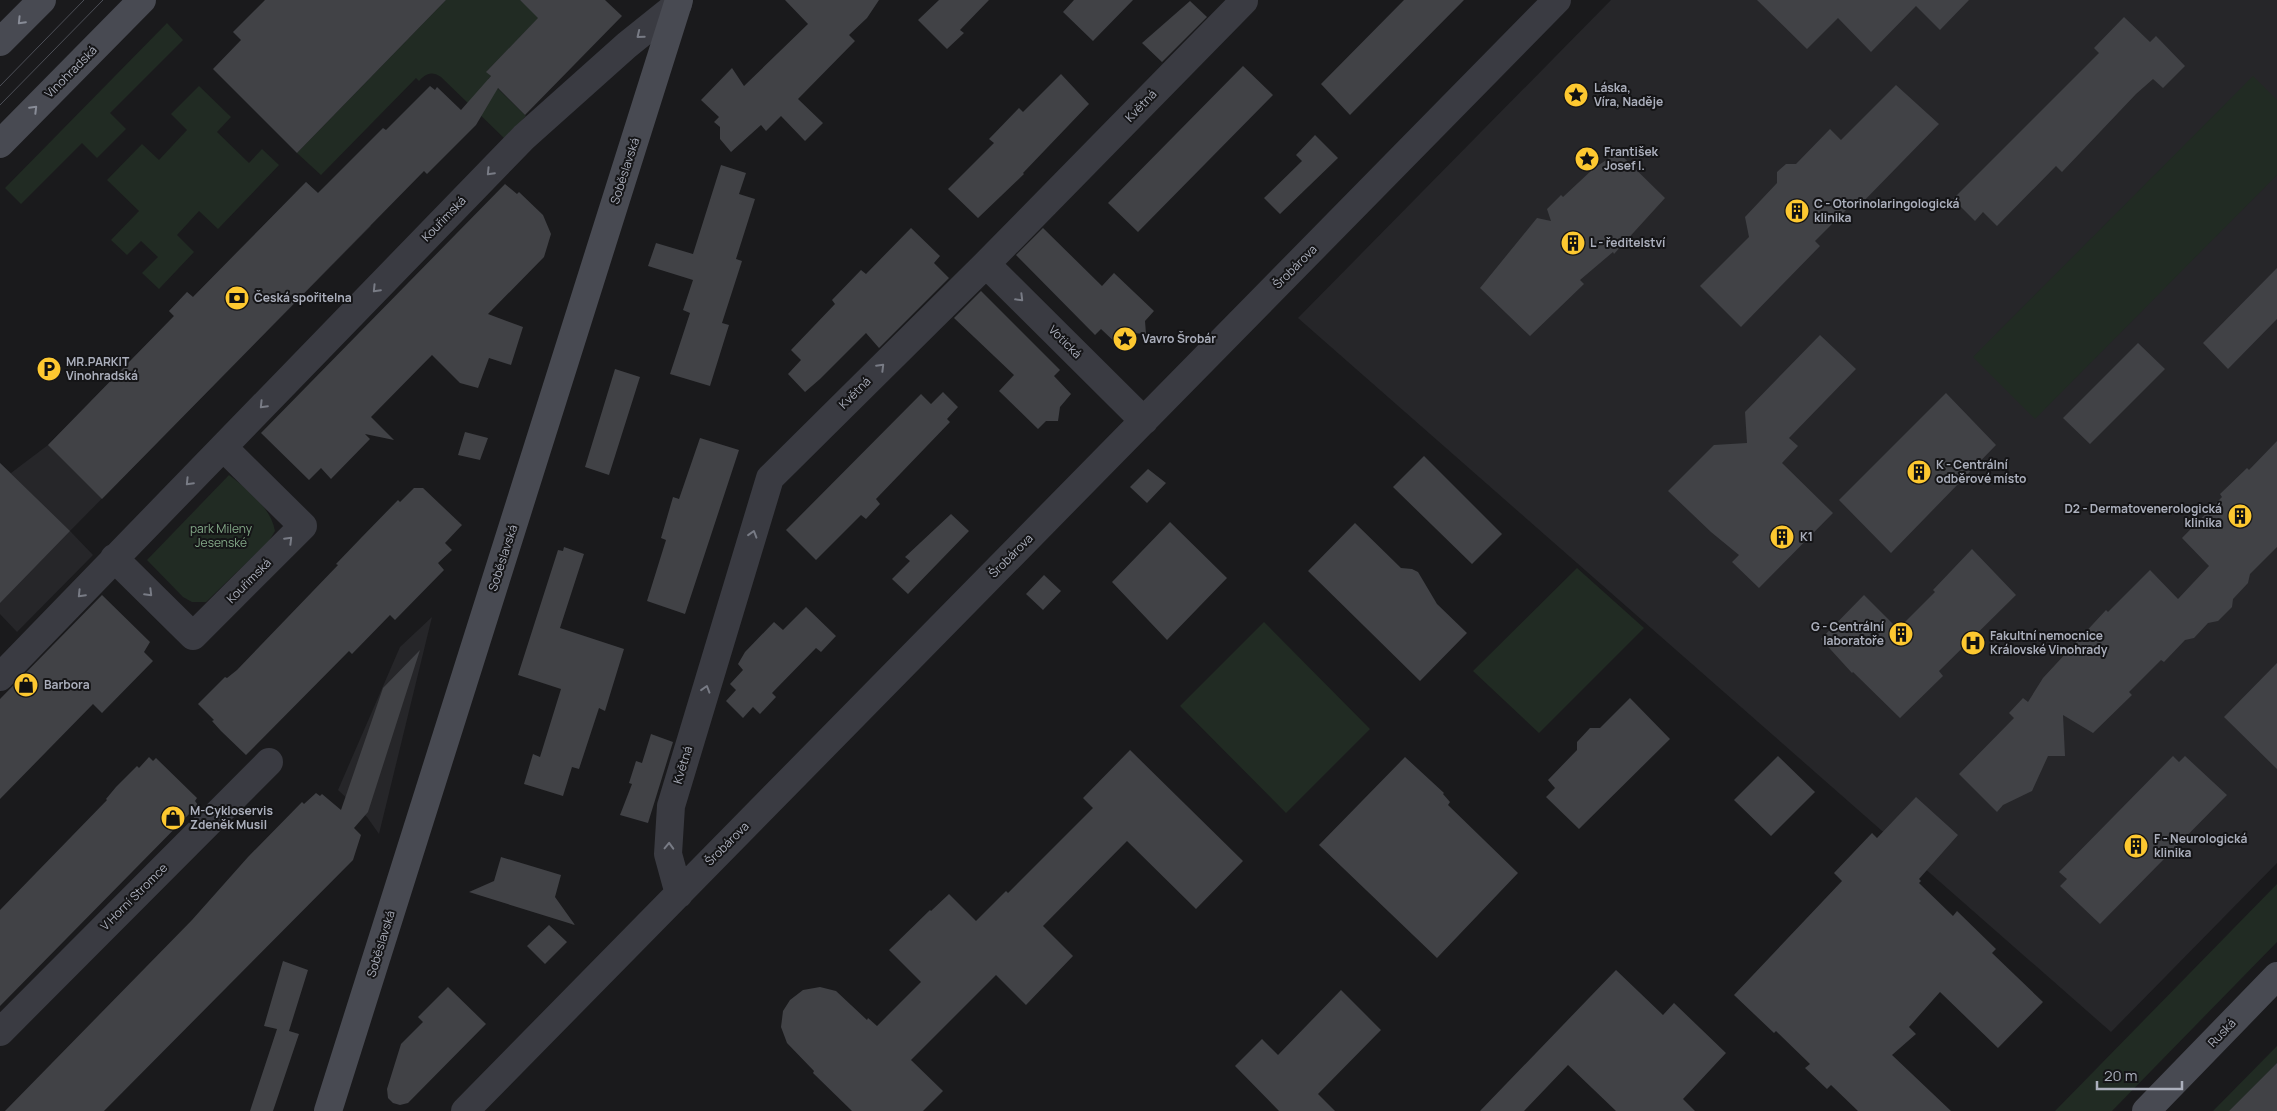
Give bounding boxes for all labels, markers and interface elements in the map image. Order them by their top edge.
one-way arrow [18,15,27,24]
one-way arrow [637,29,646,37]
street label: Vinohradská [41,42,101,102]
place label: Láska, Víra, Naděje [1594,79,1663,110]
place icon: Láska, Víra, Naděje [1563,82,1589,108]
street label: Květná [1121,86,1160,126]
one-way arrow [28,106,37,115]
street label: Soběslavská [606,135,643,206]
place label: František Josef I. [1604,143,1659,174]
place icon: František Josef I. [1574,146,1600,172]
one-way arrow [487,166,496,175]
street label: Kouřimská [418,192,470,245]
place label: C - Otorinolaringologická klinika [1814,195,1960,226]
building icon: C - Otorinolaringologická klinika [1784,198,1810,224]
building icon: L - ředitelství [1560,230,1586,256]
place label: L - ředitelství [1590,234,1666,251]
street label: Šrobárova [1269,241,1320,292]
one-way arrow [373,283,382,292]
bank icon: Česká spořitelna [224,285,250,311]
place label: Česká spořitelna [254,289,352,306]
one-way arrow [1014,292,1023,301]
street label: Votická [1045,321,1086,362]
place icon: Vavro Šrobár [1112,326,1138,352]
place label: Vavro Šrobár [1142,330,1216,347]
place label: MR.PARKIT Vinohradská [66,353,138,384]
parking icon: MR.PARKIT Vinohradská [36,356,62,382]
one-way arrow [876,364,885,373]
street label: Květná [835,373,874,412]
one-way arrow [260,399,269,408]
place label: K - Centrální odběrové místo [1936,456,2026,487]
building icon: K - Centrální odběrové místo [1906,459,1932,485]
one-way arrow [186,476,195,485]
place label: D2 - Dermatovenerologická klinika [2064,500,2222,531]
building icon: D2 - Dermatovenerologická klinika [2227,503,2253,529]
park label: park Mileny Jesenské [190,520,253,551]
street label: Soběslavská [484,522,521,593]
building icon: K1 [1769,524,1795,550]
place label: K1 [1800,528,1813,545]
one-way arrow [748,530,758,538]
street label: Šrobárova [985,530,1036,581]
one-way arrow [283,537,292,546]
street label: Kouřimská [222,554,275,607]
one-way arrow [143,587,152,596]
one-way arrow [78,588,87,597]
place label: G - Centrální laboratoře [1811,618,1885,649]
building icon: G - Centrální laboratoře [1888,621,1914,647]
place label: Fakultní nemocnice Královské Vinohrady [1990,627,2108,658]
hospital icon: Fakultní nemocnice Královské Vinohrady [1960,630,1986,656]
shop icon: Barbora [13,672,39,698]
place label: Barbora [44,676,90,693]
one-way arrow [701,685,711,694]
street label: Květná [669,744,696,786]
place label: M-Cykloservis Zdeněk Musil [190,802,273,833]
shop icon: M-Cykloservis Zdeněk Musil [160,805,186,831]
street label: Šrobárova [701,818,752,869]
place label: F - Neurologická klinika [2154,830,2247,861]
building icon: F - Neurologická klinika [2123,833,2149,859]
one-way arrow [663,842,674,850]
street label: V Horní Stromce [96,859,171,934]
street label: Soběslavská [362,908,399,979]
street label: Ruská [2204,1015,2239,1051]
scale bar [2097,1058,2182,1090]
text: 20 m [2104,1065,2137,1086]

